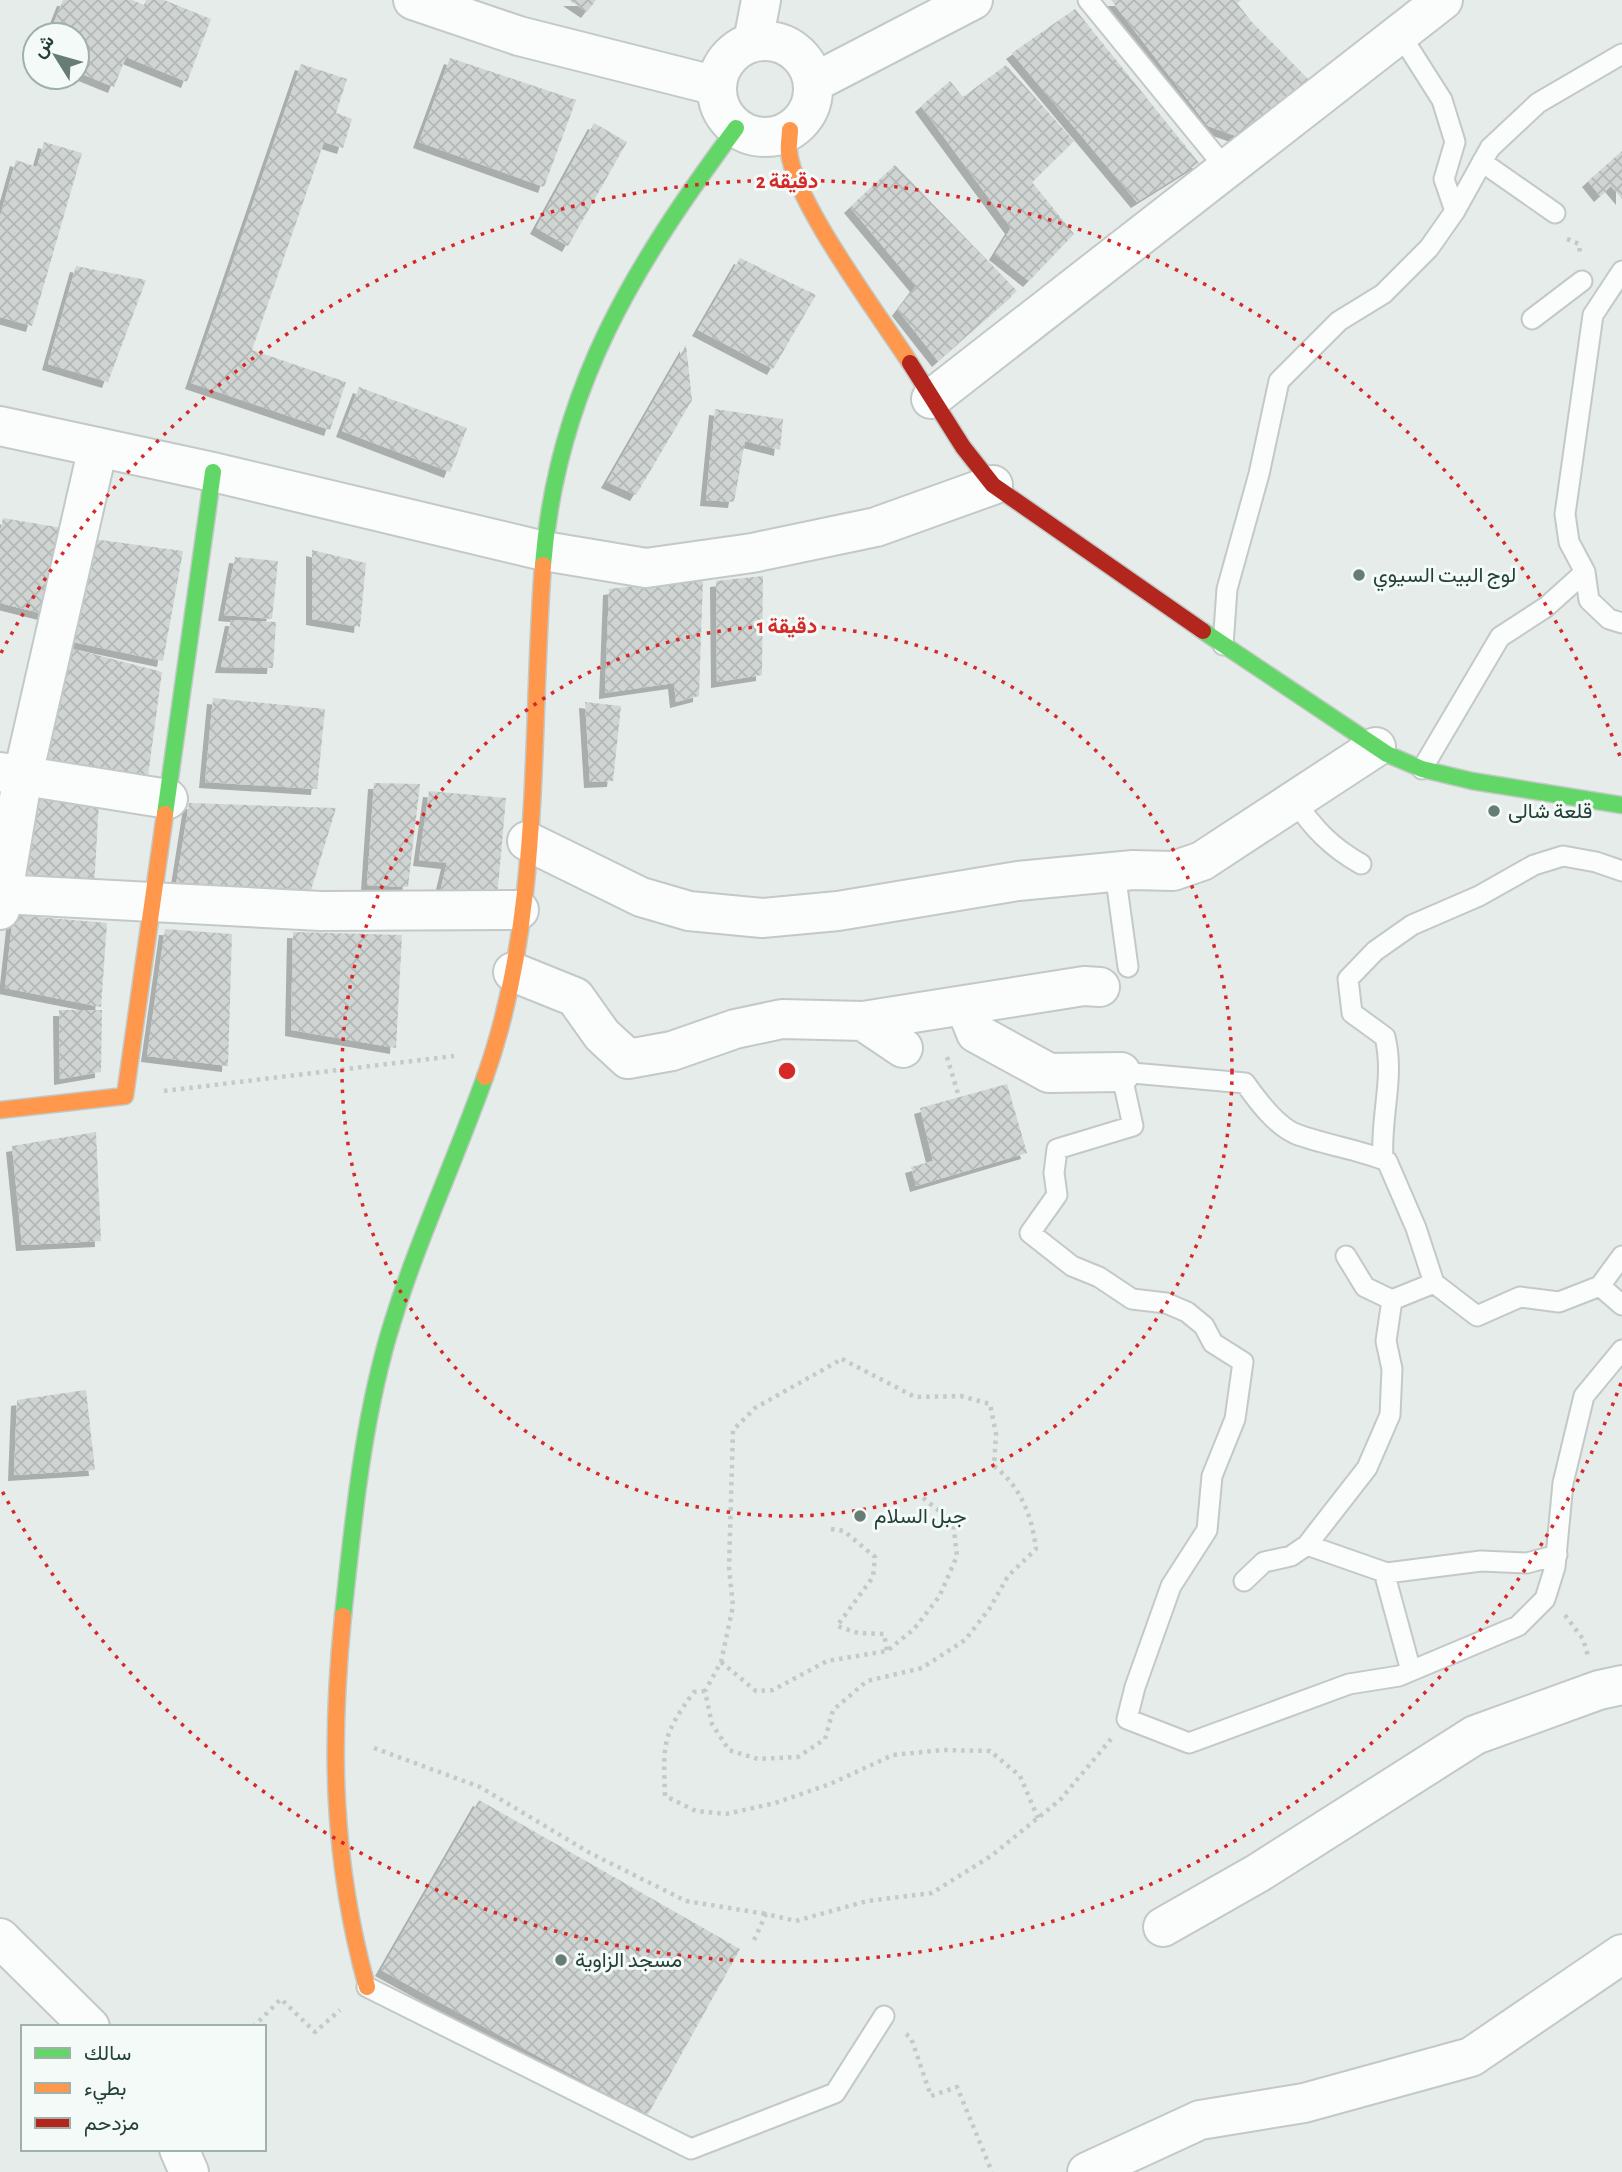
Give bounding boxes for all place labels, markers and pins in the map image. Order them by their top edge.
place label: لوج البيت السيوي [1373,565,1516,592]
marker: لوج البيت السيوي [1351,567,1367,583]
place label: قلعة شالى [1508,801,1592,823]
marker: قلعة شالى [1486,803,1502,819]
centre of rings [775,1059,799,1083]
place label: جبل السلام [874,1506,967,1530]
marker: جبل السلام [852,1508,868,1524]
place label: مسجد الزاوية [575,1950,682,1973]
marker: مسجد الزاوية [553,1952,569,1968]

